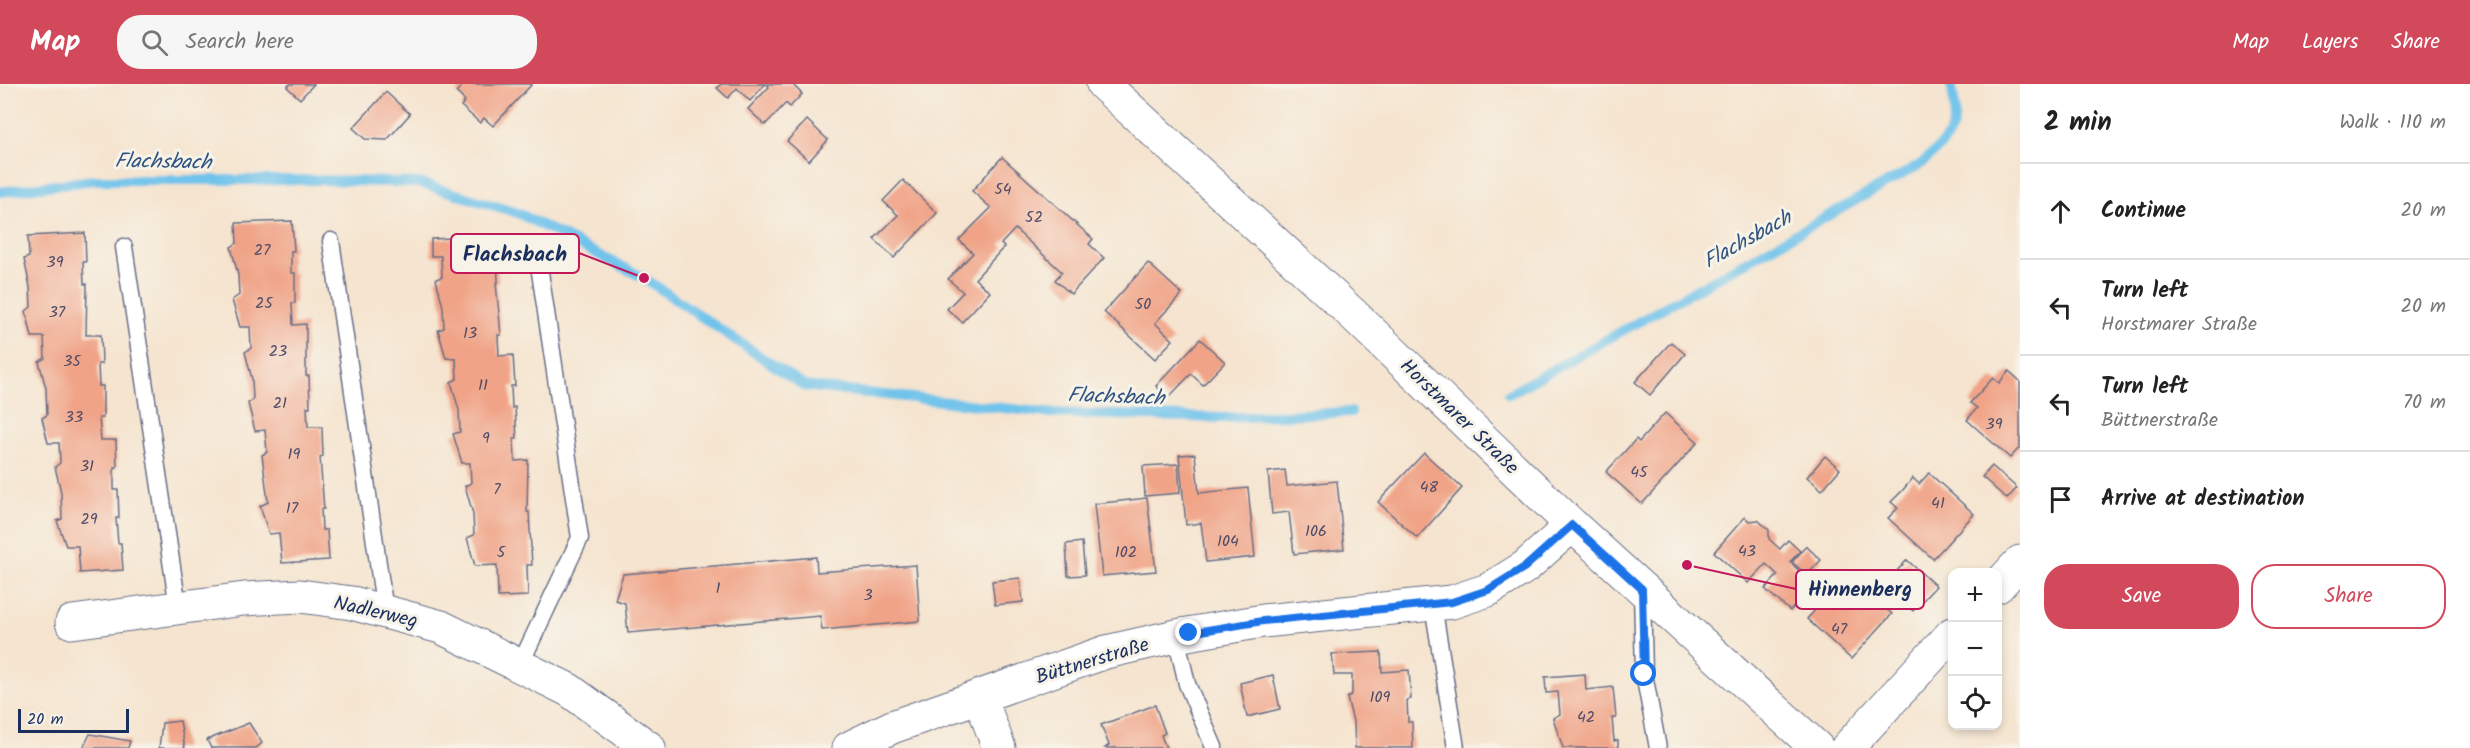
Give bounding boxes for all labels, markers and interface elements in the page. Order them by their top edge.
search box [117,15,537,69]
text: Map [30,20,81,65]
text: Search here [186,25,294,60]
icon: search [138,26,171,59]
text: Map [2232,26,2269,59]
text: Layers [2302,26,2358,59]
text: Share [2391,26,2440,59]
text: 2 min [2044,102,2112,144]
text: Walk · 110 m [2339,107,2446,139]
water label: Flachsbach [114,145,213,180]
house number: 54 [994,177,1012,202]
text: Continue [2101,194,2186,229]
icon: ahead [2044,195,2077,228]
text: 20 m [2400,195,2446,227]
water label: Flachsbach [1697,202,1800,278]
house number: 52 [1025,205,1043,230]
callout: Flachsbach [451,234,579,273]
house number: 27 [254,238,271,263]
text: Flachsbach [463,239,567,272]
house number: 39 [47,250,64,275]
text: Turn left [2101,274,2188,309]
house number: 25 [255,291,274,316]
icon: left [2044,291,2077,324]
text: 20 m [2400,291,2446,323]
house number: 50 [1135,292,1151,317]
house number: 37 [49,300,66,325]
text: Horstmarer Straße [2101,309,2257,341]
house number: 13 [463,321,477,346]
house number: 23 [269,339,287,364]
house number: 35 [63,349,82,374]
street label: Horstmarer Straße [1391,352,1526,483]
text: Turn left [2101,370,2188,405]
house number: 11 [478,373,488,398]
water label: Flachsbach [1067,379,1167,416]
icon: left [2044,387,2077,420]
text: 70 m [2403,387,2446,419]
house number: 21 [273,391,287,416]
house number: 33 [65,405,83,430]
text: Büttnerstraße [2101,405,2218,437]
house number: 39 [1986,412,2003,437]
house number: 9 [482,426,490,451]
house number: 19 [288,442,301,467]
house number: 31 [80,454,94,479]
house number: 45 [1630,460,1649,485]
house number: 48 [1420,475,1439,500]
house number: 7 [493,477,501,502]
text: Arrive at destination [2101,482,2304,517]
icon: arrive [2044,483,2077,516]
house number: 41 [1931,491,1945,516]
house number: 17 [286,496,299,521]
house number: 29 [80,507,98,532]
house number: 106 [1305,519,1327,544]
house number: 104 [1217,529,1239,554]
house number: 43 [1738,539,1756,564]
house number: 5 [497,540,507,565]
house number: 102 [1115,540,1137,565]
button: Save [2044,564,2239,629]
button: Share [2251,564,2446,629]
map controls [1948,568,2002,730]
button: + [1948,568,2002,622]
callout: Hinnenberg [1796,570,1924,609]
text: Hinnenberg [1808,574,1912,607]
house number: 1 [715,576,721,601]
house number: 3 [863,583,873,608]
street label: Nadlerweg [330,588,421,638]
house number: 47 [1831,617,1848,642]
route end [1175,619,1201,645]
button: − [1948,622,2002,676]
street label: Büttnerstraße [1032,630,1153,694]
route start [1630,660,1656,686]
button: locate [1948,676,2002,730]
house number: 109 [1370,685,1391,710]
house number: 42 [1577,705,1595,730]
scale bar [18,706,129,734]
text: 20 m [27,707,63,732]

